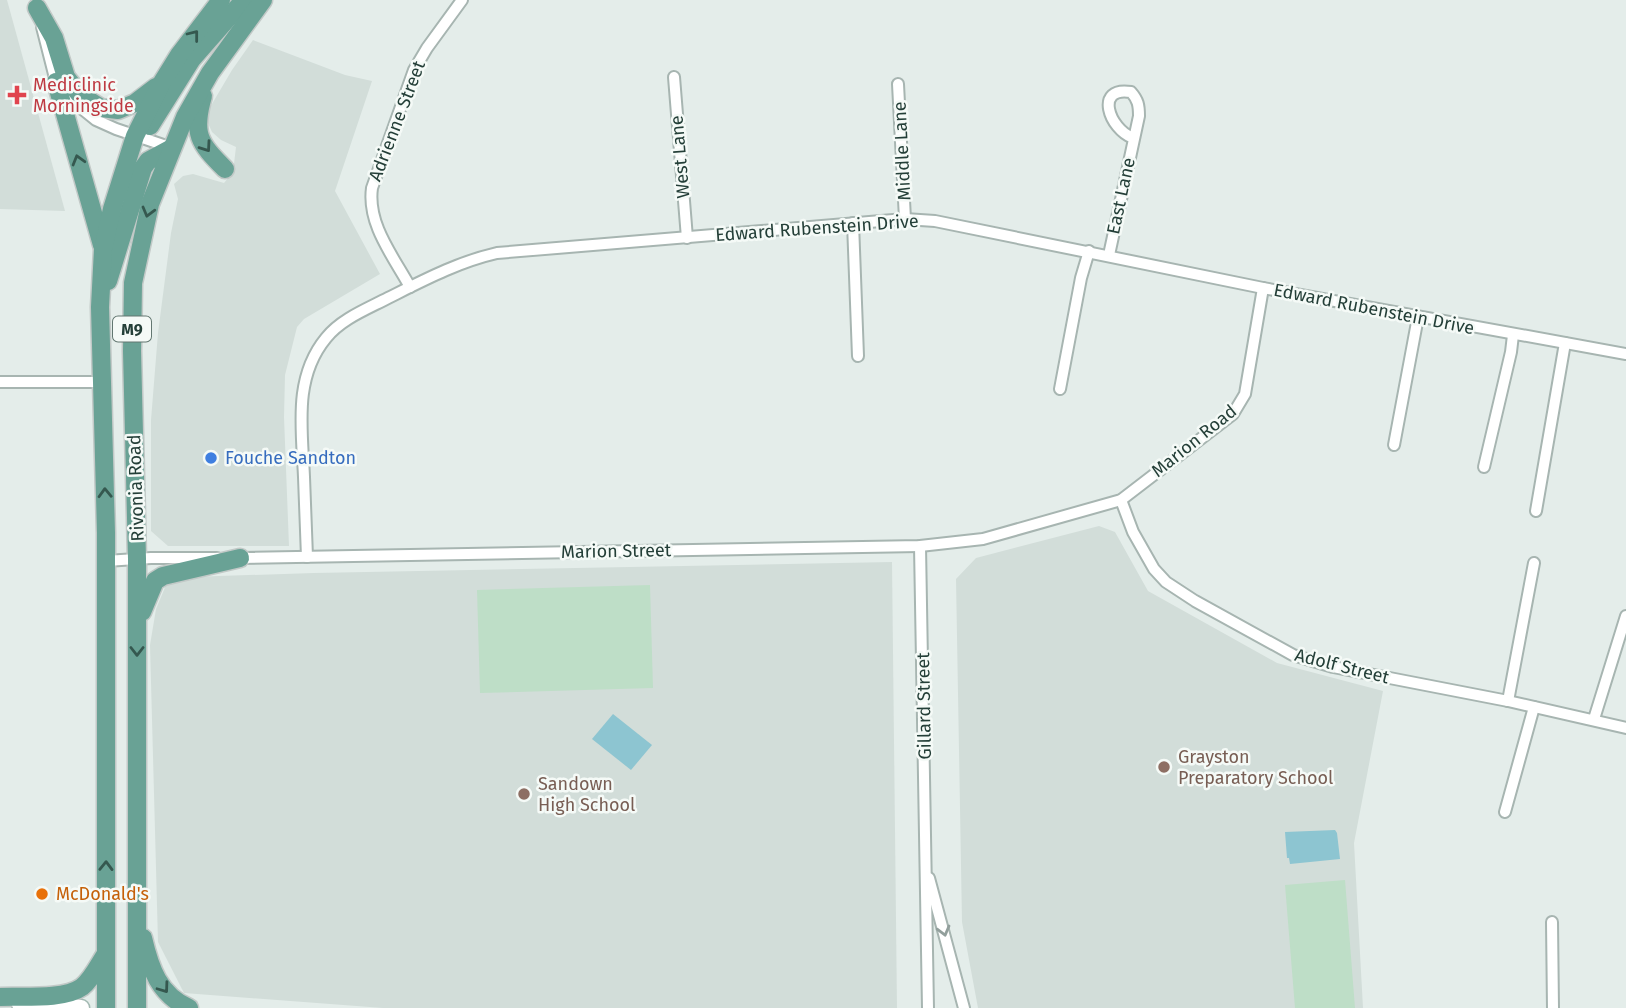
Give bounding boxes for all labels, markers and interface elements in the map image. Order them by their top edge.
one-way arrow [185,30,198,43]
street label: Adrienne Street [364,57,430,184]
place label: Mediclinic Morningside [33,74,134,117]
marker: Mediclinic Morningside [7,85,27,105]
street label: Middle Lane [888,101,916,201]
street label: West Lane [665,115,695,199]
one-way arrow [198,139,210,152]
one-way arrow [72,154,86,166]
street label: East Lane [1102,156,1140,236]
one-way arrow [142,205,156,217]
street label: Edward Rubenstein Drive [715,210,919,246]
street label: Edward Rubenstein Drive [1272,279,1476,339]
road number: M9 [113,316,151,342]
street label: Marion Road [1147,400,1241,482]
street label: Rivonia Road [123,434,149,542]
place label: Fouche Sandton [225,447,356,469]
marker: Fouche Sandton [203,450,219,466]
one-way arrow [97,487,112,498]
street label: Marion Street [561,539,672,563]
street label: Adolf Street [1293,644,1392,688]
one-way arrow [129,647,145,657]
street label: Gillard Street [912,652,936,760]
place label: Grayston Preparatory School [1178,746,1333,789]
marker: Grayston Preparatory School [1156,759,1172,775]
place label: Sandown High School [538,773,635,816]
marker: Sandown High School [516,786,532,802]
one-way arrow [98,861,113,872]
place label: McDonald's [56,883,149,905]
marker: McDonald's [34,886,50,902]
one-way arrow [936,925,950,937]
one-way arrow [156,980,168,992]

